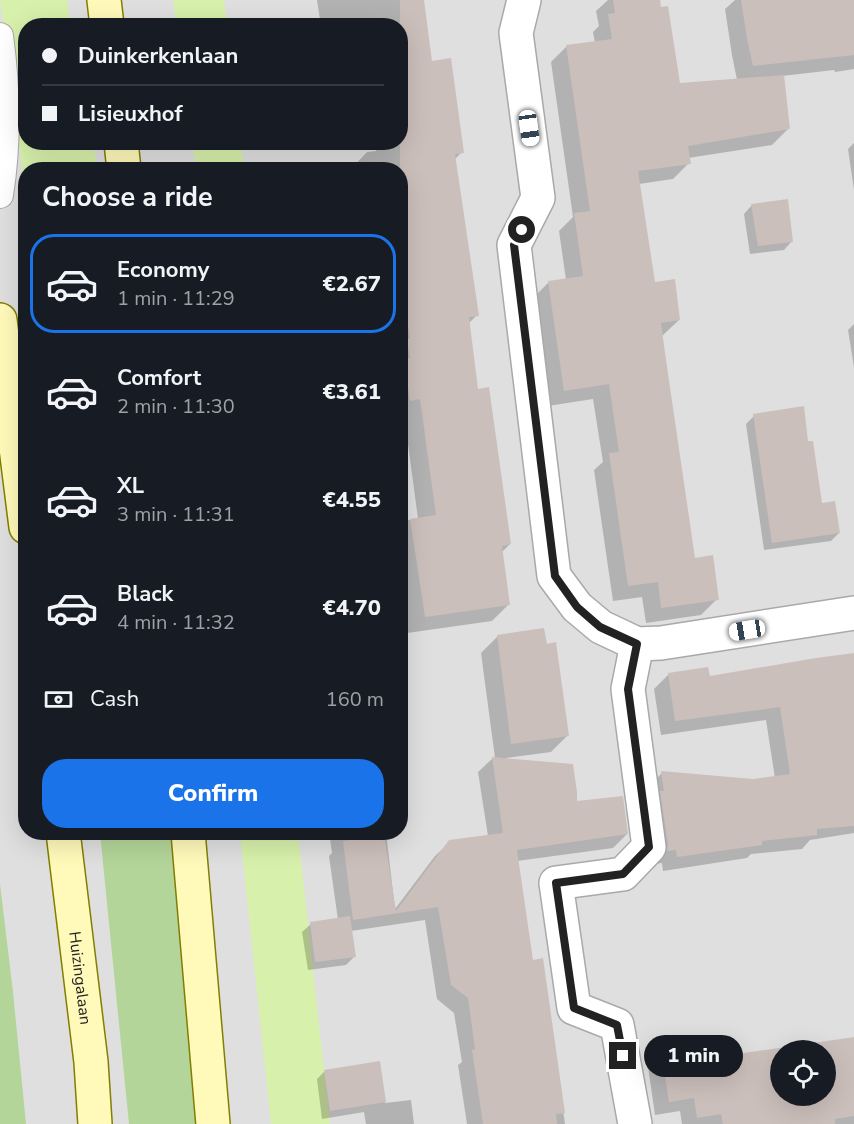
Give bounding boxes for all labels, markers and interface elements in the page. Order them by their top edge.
text: Duinkerkenlaan [78,41,238,71]
text: Lisieuxhof [78,99,182,129]
car [518,109,540,147]
text: Choose a ride [42,179,213,216]
route start [508,216,535,243]
text: Economy [117,255,209,285]
icon: car [45,257,99,311]
text: €2.67 [322,269,381,299]
text: 1 min · 11:29 [117,285,235,312]
text: Comfort [117,363,201,393]
icon: car [45,365,99,419]
text: €3.61 [322,377,381,407]
text: 2 min · 11:30 [117,393,235,420]
text: XL [117,471,144,501]
icon: car [45,473,99,527]
text: €4.55 [322,485,381,515]
text: 3 min · 11:31 [117,501,235,528]
text: Black [117,579,173,609]
icon: car [45,581,99,635]
text: €4.70 [322,593,381,623]
text: 4 min · 11:32 [117,609,235,636]
car [728,618,766,642]
icon: cash [42,683,75,716]
text: Cash [90,684,139,714]
text: 160 m [326,686,384,713]
button: Confirm [42,759,384,828]
street label: Huizingalaan [63,930,96,1026]
callout: 1 min [644,1035,743,1077]
map controls [770,1040,836,1106]
button: locate [770,1040,836,1106]
route end [609,1042,636,1069]
text: 1 min [667,1042,720,1069]

